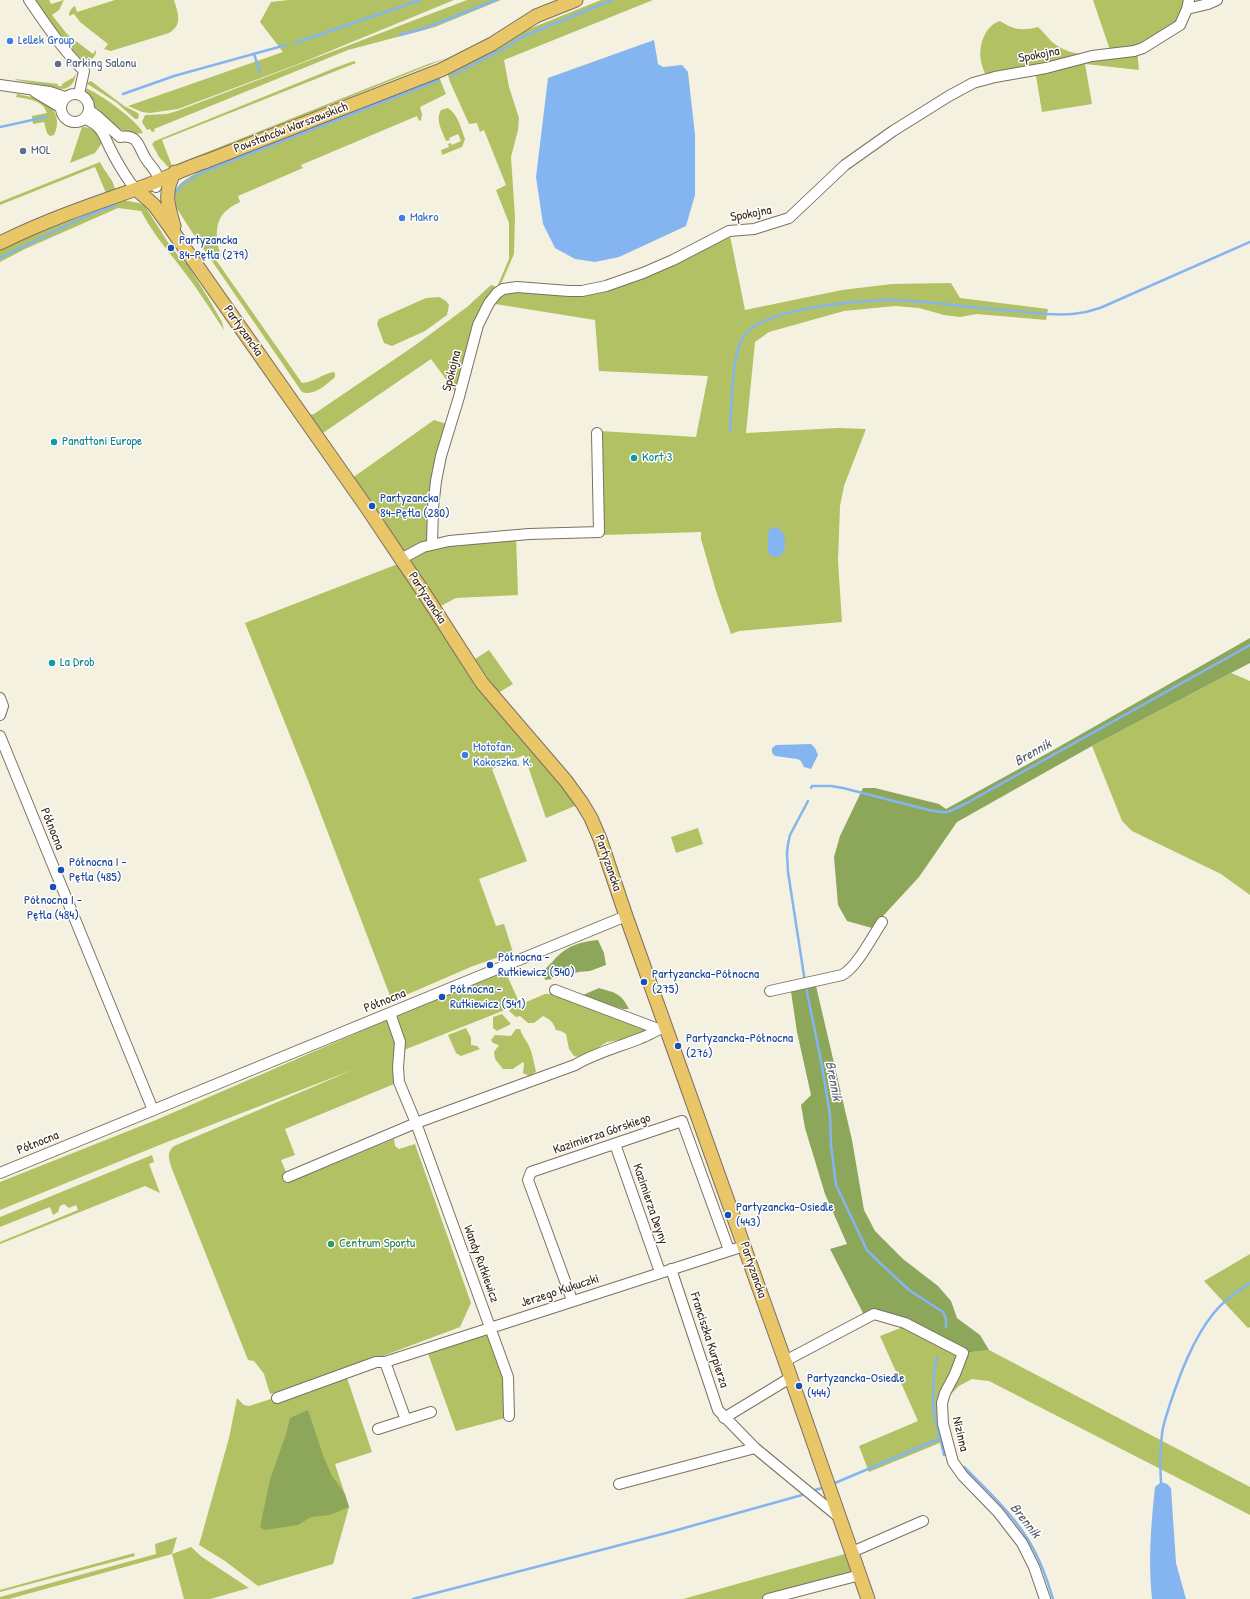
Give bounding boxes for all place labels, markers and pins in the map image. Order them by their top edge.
place label: Lellek Group [18,33,74,49]
marker: Lellek Group [5,36,15,46]
place label: Parking Salonu [66,56,136,72]
marker: Parking Salonu [53,59,63,69]
place label: MOL [31,143,51,159]
marker: MOL [18,146,28,156]
place label: Makro [410,210,438,226]
marker: Makro [397,213,407,223]
place label: Partyzancka 84-Pętla (279) [179,233,249,264]
marker: Partyzancka 84-Pętla (279) [166,243,176,253]
place label: Panattoni Europe [62,434,142,450]
marker: Panattoni Europe [49,437,59,447]
place label: Kort 3 [642,450,672,466]
marker: Kort 3 [629,453,639,463]
place label: Partyzancka 84-Pętla (280) [380,491,450,522]
marker: Partyzancka 84-Pętla (280) [367,501,377,511]
place label: La Drob [60,655,95,671]
marker: La Drob [47,658,57,668]
place label: Motofan. Kokoszka. K. [473,740,532,771]
marker: Motofan. Kokoszka. K. [460,750,470,760]
place label: Północna I - Pętla (485) [69,855,127,886]
marker: Północna I - Pętla (485) [56,865,66,875]
marker: Północna I - Pętla (484) [48,882,58,892]
place label: Północna I - Pętla (484) [24,893,82,924]
place label: Północna - Rutkiewicz (540) [498,950,575,981]
marker: Północna - Rutkiewicz (540) [485,960,495,970]
place label: Partyzancka-Północna (275) [652,967,759,998]
marker: Partyzancka-Północna (275) [639,977,649,987]
place label: Północna - Rutkiewicz (541) [450,982,526,1013]
marker: Północna - Rutkiewicz (541) [437,992,447,1002]
place label: Partyzancka-Północna (276) [686,1031,793,1062]
marker: Partyzancka-Północna (276) [673,1041,683,1051]
place label: Partyzancka-Osiedle (443) [736,1200,834,1231]
marker: Partyzancka-Osiedle (443) [723,1210,733,1220]
place label: Centrum Sportu [339,1236,415,1252]
marker: Centrum Sportu [326,1239,336,1249]
place label: Partyzancka-Osiedle (444) [807,1371,905,1402]
marker: Partyzancka-Osiedle (444) [794,1381,804,1391]

